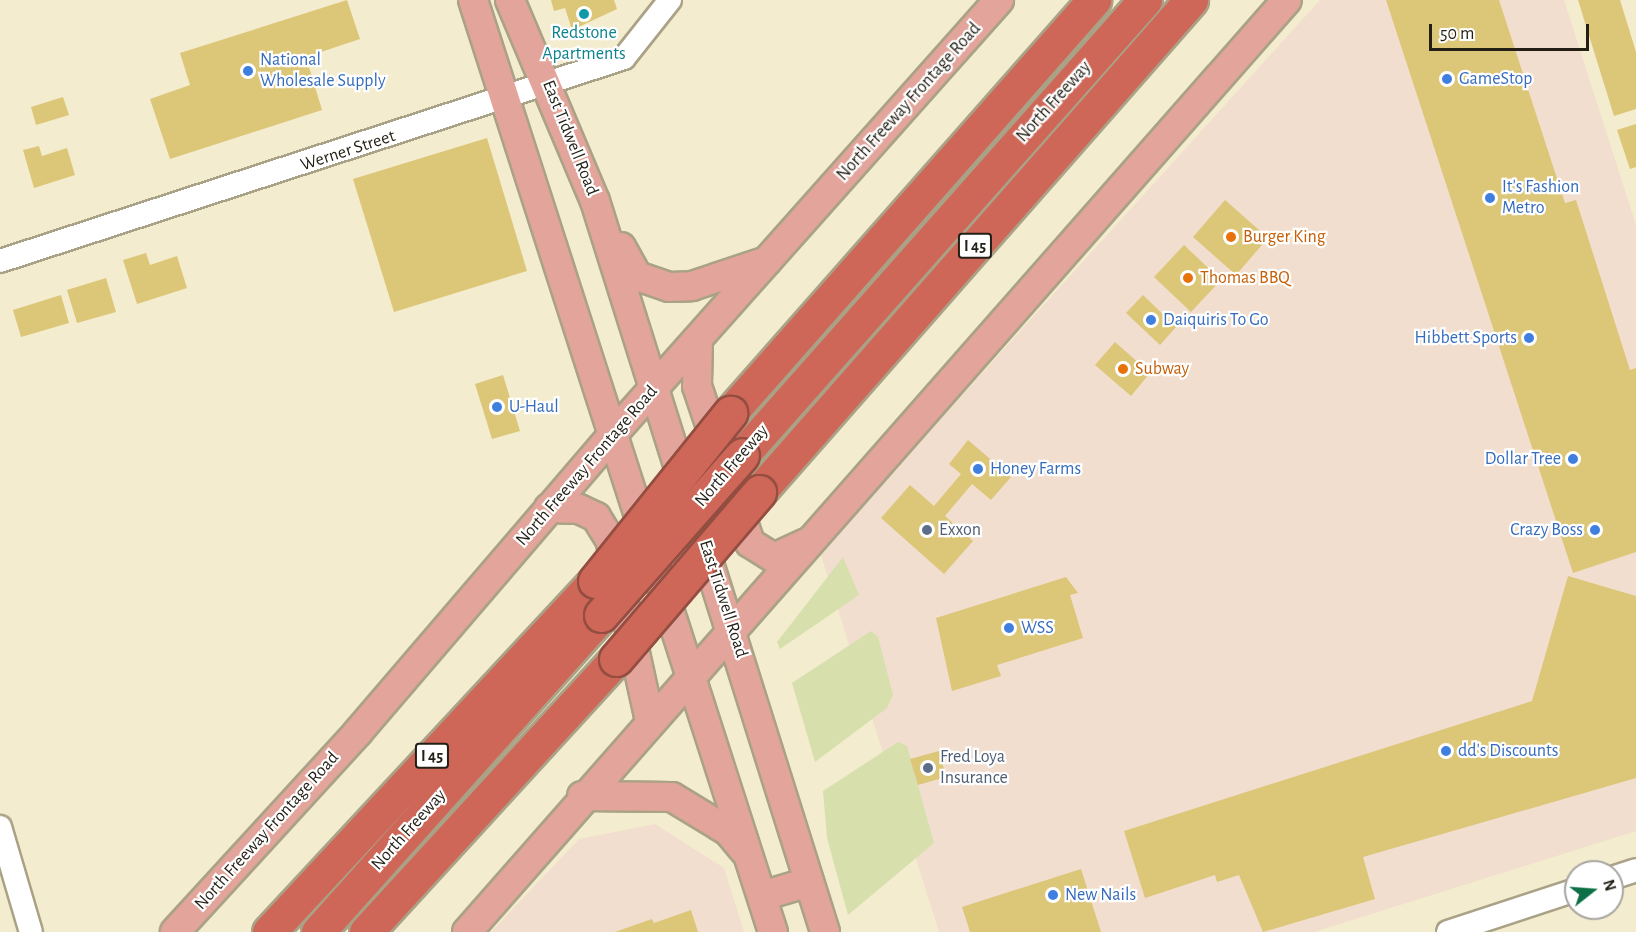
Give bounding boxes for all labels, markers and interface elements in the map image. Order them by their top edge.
marker: Redstone Apartments [577,7,591,21]
scale bar [1432,12,1592,50]
street label: North Freeway Frontage Road [832,18,986,186]
place label: Redstone Apartments [542,23,626,66]
text: 50 m [1440,25,1474,43]
place label: National Wholesale Supply [260,50,386,92]
street label: North Freeway [1012,57,1096,147]
marker: National Wholesale Supply [241,64,255,78]
place label: GameStop [1459,68,1532,90]
marker: GameStop [1440,72,1454,86]
street label: East Tidwell Road [537,77,603,199]
street label: Werner Street [298,126,398,176]
place label: It's Fashion Metro [1502,177,1579,219]
marker: It's Fashion Metro [1483,191,1497,205]
place label: Burger King [1243,226,1326,248]
marker: Burger King [1224,230,1238,244]
road number: I 45 [957,233,993,259]
place label: Thomas BBQ [1200,267,1290,289]
marker: Thomas BBQ [1181,271,1195,285]
place label: Daiquiris To Go [1163,309,1269,331]
marker: Daiquiris To Go [1144,313,1158,327]
place label: Hibbett Sports [1415,327,1517,349]
marker: Hibbett Sports [1522,331,1536,345]
place label: Subway [1135,358,1189,380]
marker: Subway [1116,362,1130,376]
street label: North Freeway Frontage Road [511,381,663,551]
place label: U-Haul [509,396,559,418]
marker: U-Haul [490,400,504,414]
street label: North Freeway [691,421,773,511]
place label: Dollar Tree [1485,448,1561,470]
marker: Dollar Tree [1566,452,1580,466]
place label: Honey Farms [990,458,1081,480]
marker: Honey Farms [971,462,985,476]
place label: Exxon [939,519,981,541]
place label: Crazy Boss [1510,519,1583,541]
marker: Exxon [920,523,934,537]
marker: Crazy Boss [1588,523,1602,537]
street label: East Tidwell Road [694,537,752,661]
place label: WSS [1021,617,1054,639]
marker: WSS [1002,621,1016,635]
place label: dd's Discounts [1458,740,1558,762]
road number: I 45 [414,743,450,769]
marker: dd's Discounts [1439,744,1453,758]
street label: North Freeway Frontage Road [190,747,344,915]
place label: Fred Loya Insurance [940,747,1008,789]
marker: Fred Loya Insurance [921,761,935,775]
street label: North Freeway [367,785,451,875]
north arrow [1564,860,1624,920]
text: N [1600,878,1619,893]
place label: New Nails [1065,884,1136,906]
marker: New Nails [1046,888,1060,902]

